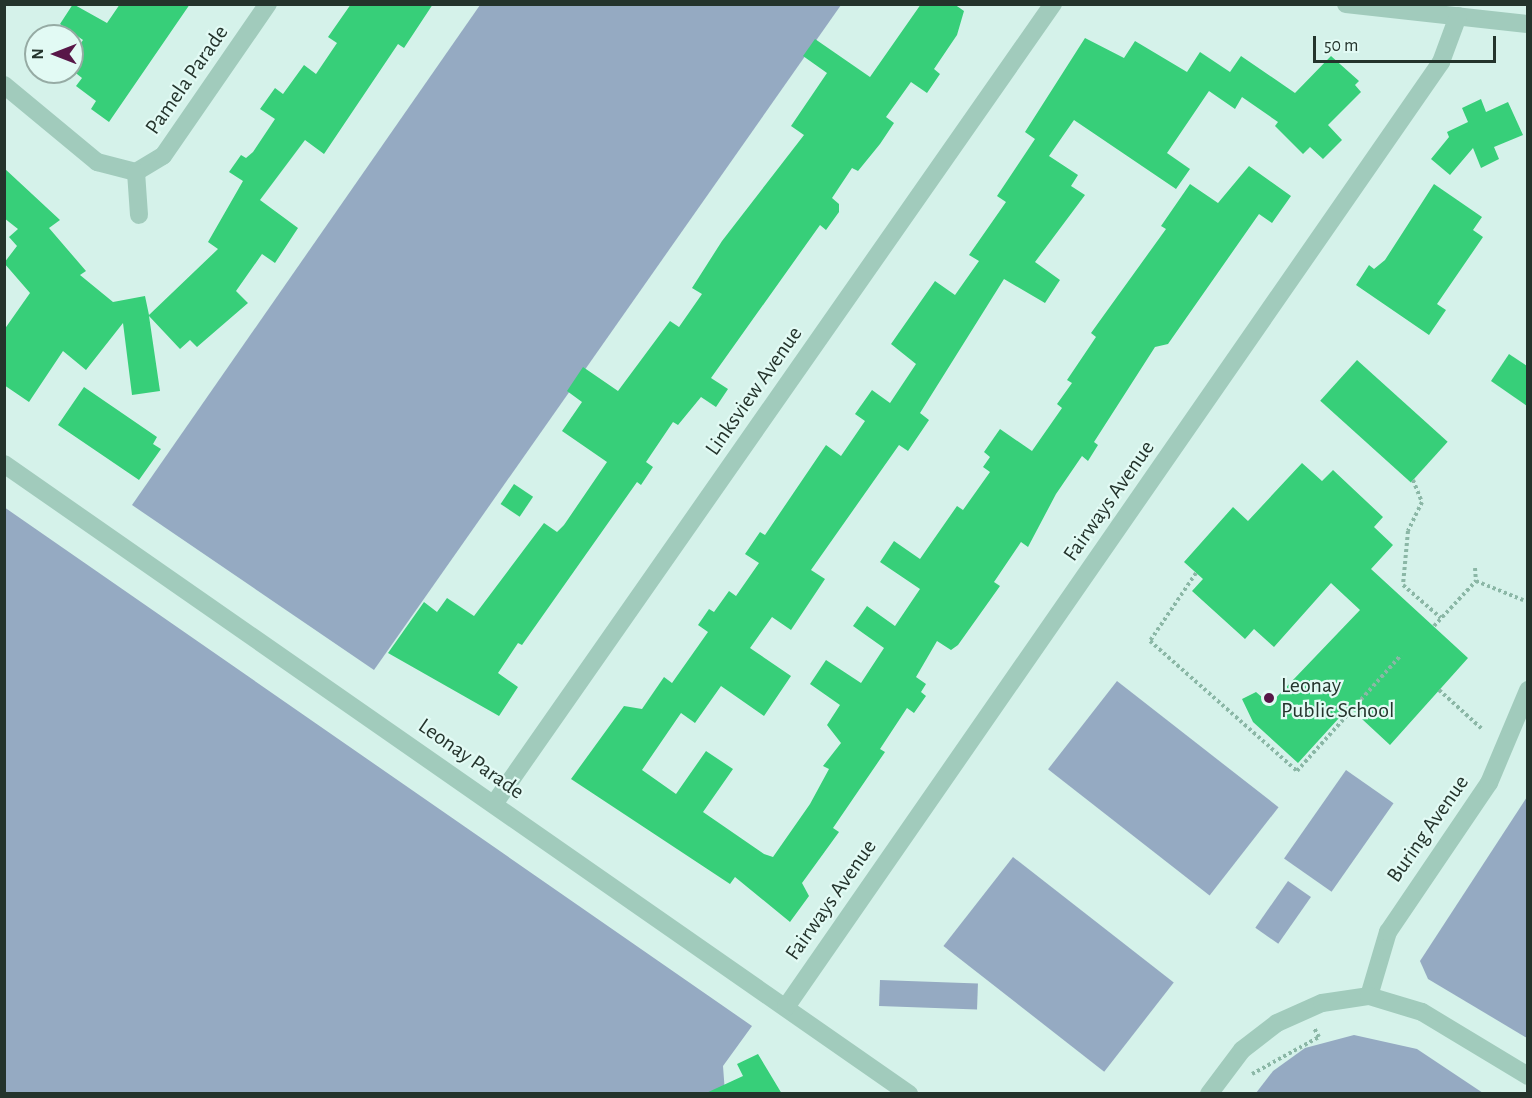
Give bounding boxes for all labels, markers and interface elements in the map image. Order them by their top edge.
street label: Pamela Parade [140,20,234,140]
north arrow [24,24,84,84]
scale bar [1316,24,1499,62]
text: 50 m [1324,37,1358,55]
text: N [30,48,46,60]
street label: Linksview Avenue [700,321,808,461]
street label: Fairways Avenue [1058,436,1160,566]
place label: Leonay Public School [1281,672,1394,724]
marker: Leonay Public School [1262,691,1276,705]
street label: Leonay Parade [413,713,529,805]
street label: Buring Avenue [1381,770,1475,888]
street label: Fairways Avenue [780,835,882,965]

